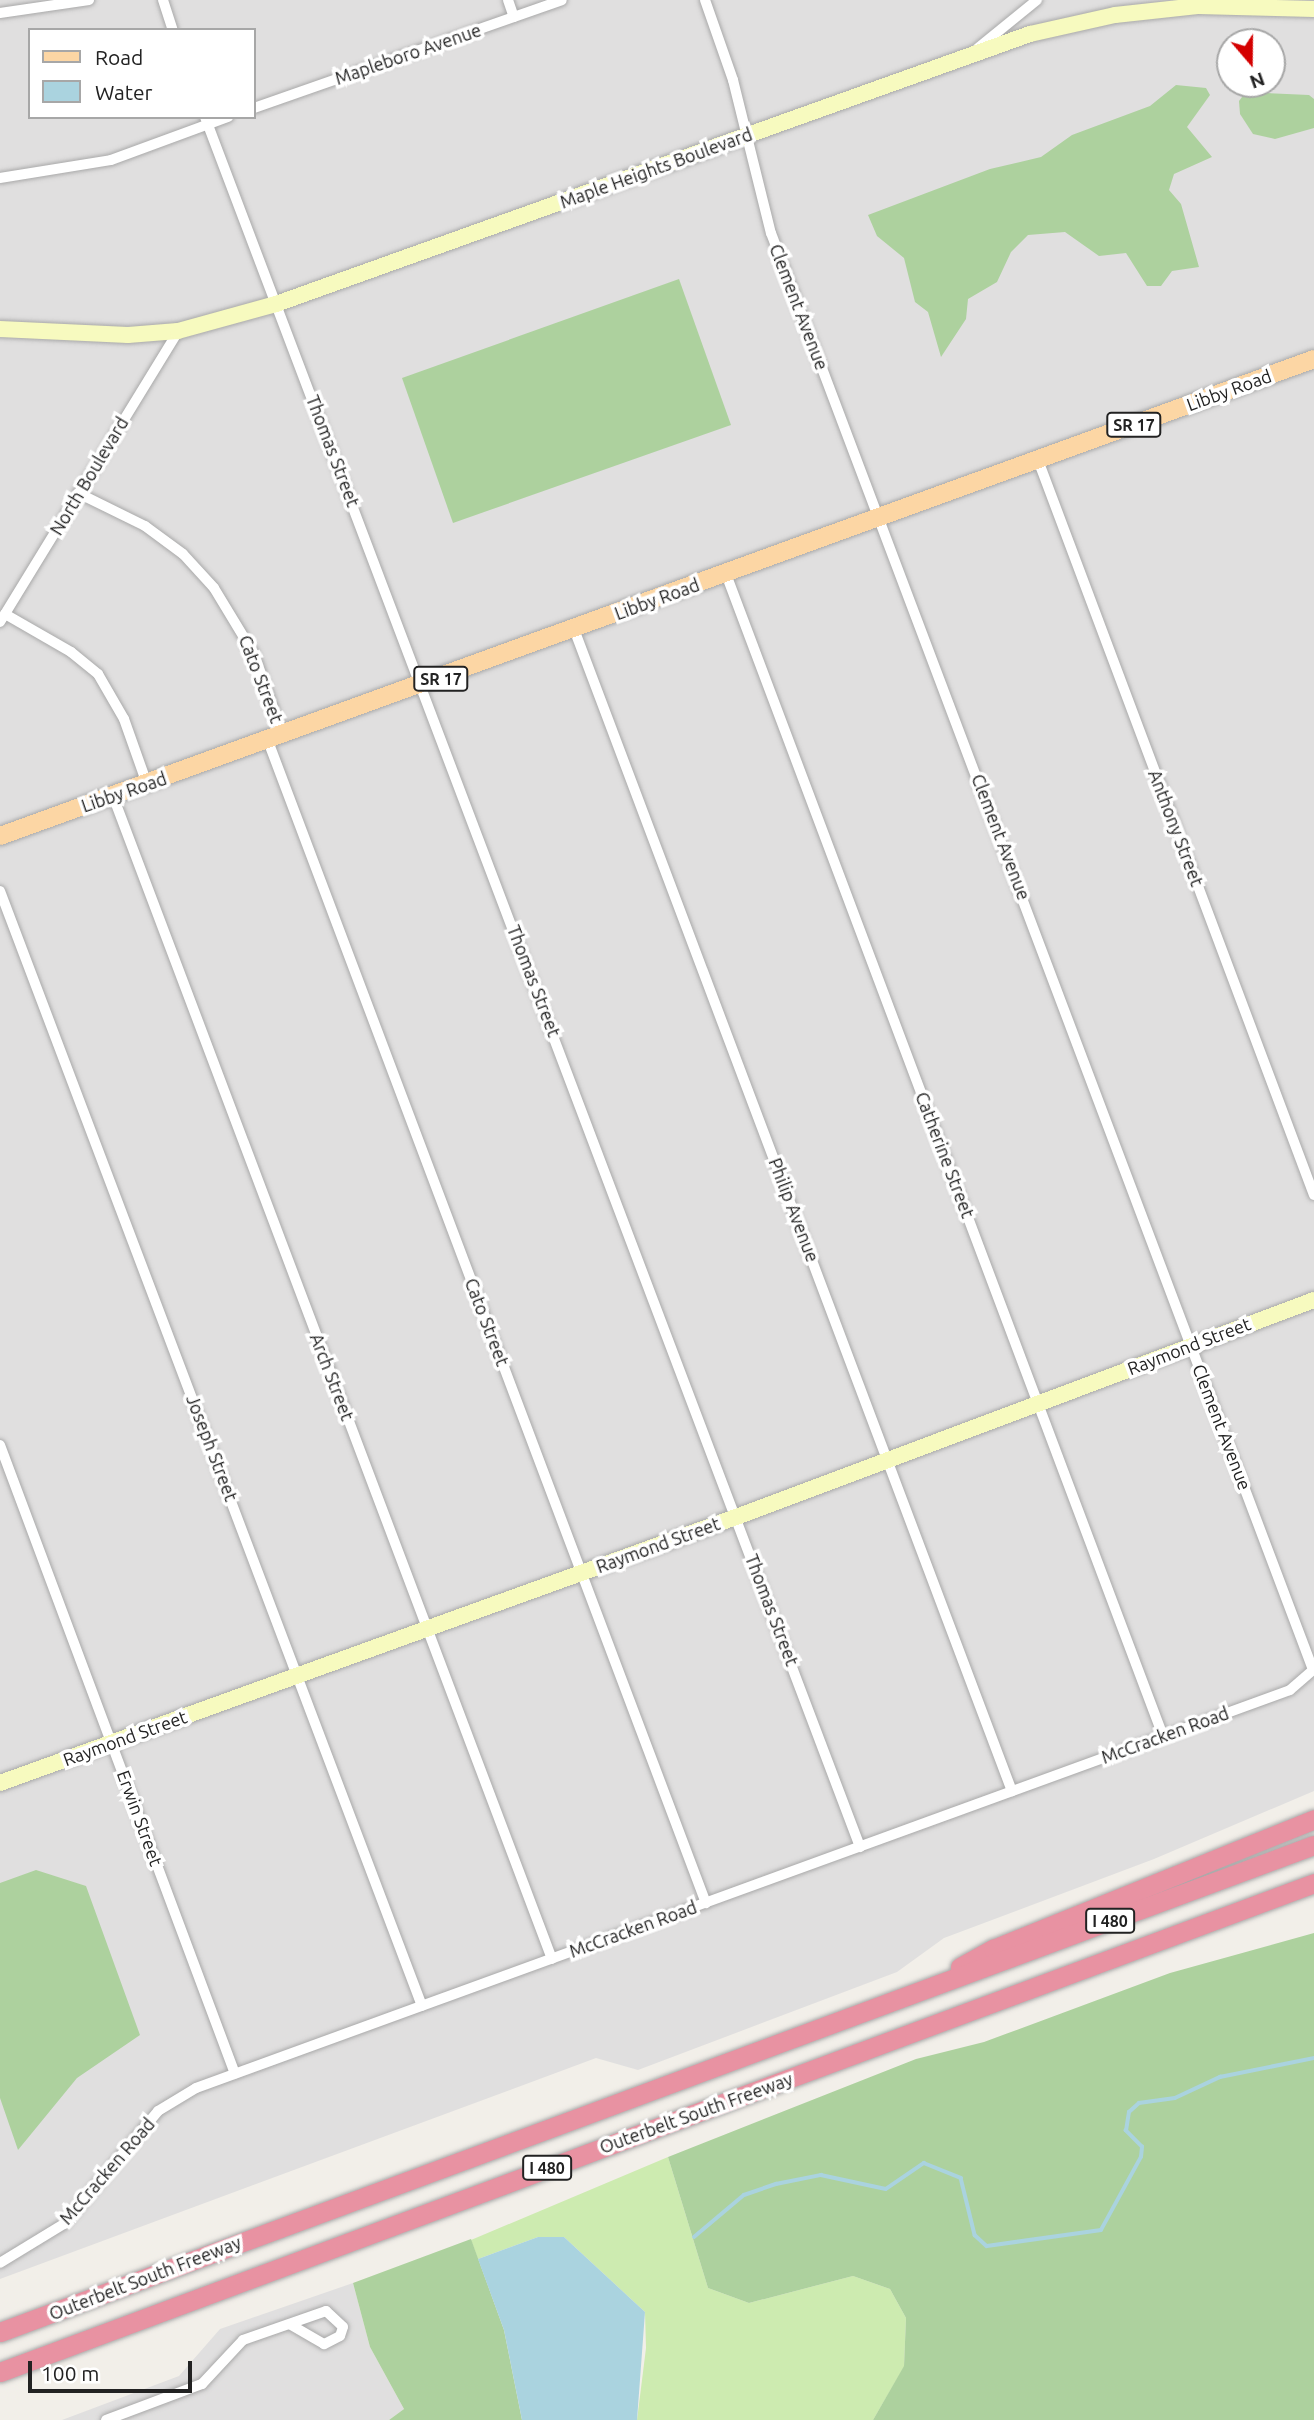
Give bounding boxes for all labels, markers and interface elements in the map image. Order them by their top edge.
street label: Mapleboro Avenue [332,19,484,89]
legend [28,28,256,119]
north arrow [1216,28,1286,98]
text: Road [95,45,143,69]
text: N [1247,68,1268,94]
text: Water [95,80,153,104]
street label: Maple Heights Boulevard [557,123,755,213]
street label: Clement Avenue [765,241,833,373]
street label: Libby Road [1184,365,1274,415]
street label: Thomas Street [302,392,364,510]
road number: SR 17 [1106,412,1162,438]
street label: North Boulevard [45,413,133,539]
street label: Libby Road [612,574,702,624]
street label: Cato Street [234,632,288,726]
road number: SR 17 [413,666,469,692]
street label: Libby Road [78,767,170,817]
street label: Anthony Street [1144,767,1208,889]
street label: Clement Avenue [967,771,1035,903]
street label: Thomas Street [503,922,565,1040]
street label: Catherine Street [911,1089,979,1221]
street label: Philip Avenue [764,1155,824,1265]
street label: Cato Street [460,1275,514,1369]
street label: Raymond Street [1124,1313,1254,1379]
street label: Arch Street [306,1330,358,1424]
street label: Clement Avenue [1188,1361,1256,1493]
street label: Joseph Street [182,1392,242,1504]
street label: Raymond Street [593,1513,723,1577]
street label: Thomas Street [741,1551,803,1669]
street label: McCracken Road [1098,1702,1232,1768]
street label: Raymond Street [60,1706,190,1770]
street label: Erwin Street [113,1767,167,1869]
street label: McCracken Road [566,1896,700,1962]
road number: I 480 [1084,1909,1136,1934]
street label: Outerbelt South Freeway [597,2068,795,2158]
street label: McCracken Road [55,2113,159,2229]
road number: I 480 [521,2156,573,2180]
street label: Outerbelt South Freeway [46,2231,244,2325]
scale bar [32,2346,196,2390]
text: 100 m [41,2361,99,2385]

